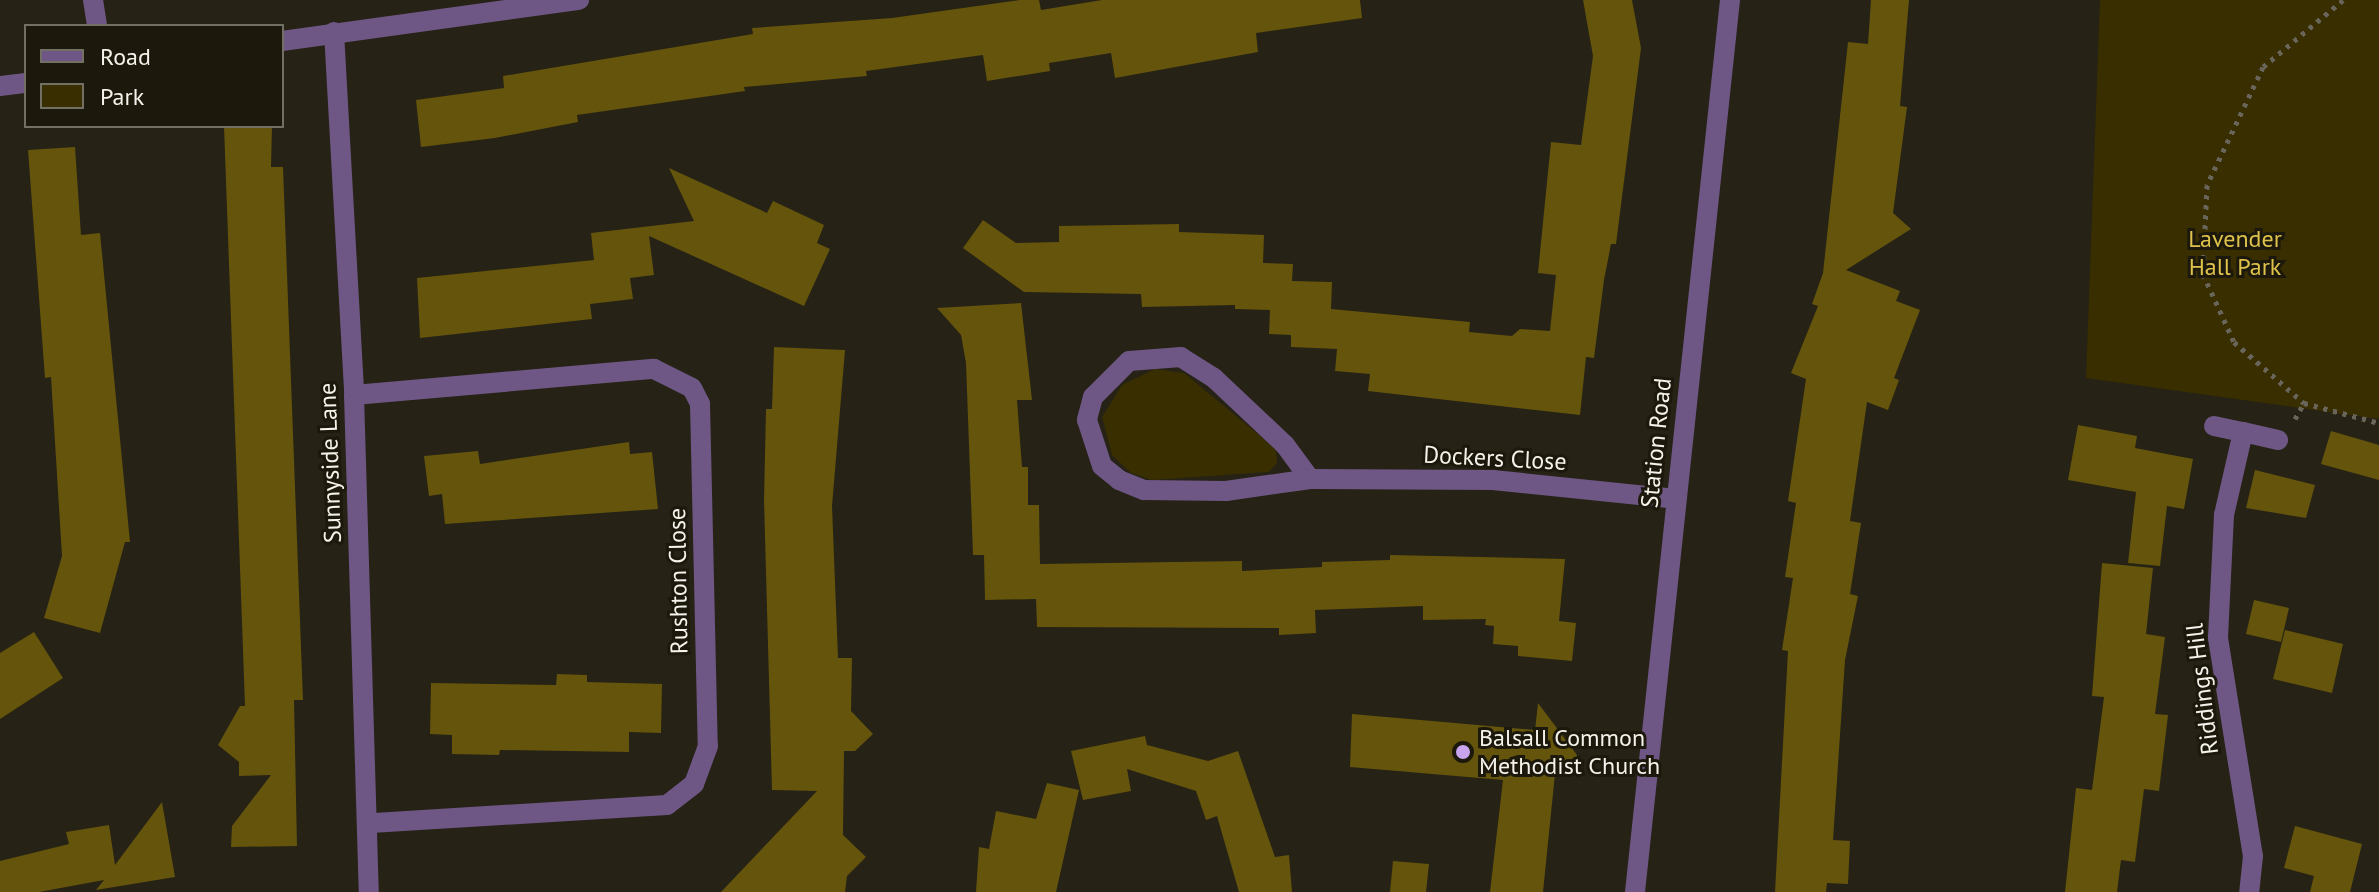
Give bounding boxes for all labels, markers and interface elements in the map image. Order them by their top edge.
legend [24,24,284,128]
text: Road [100,41,151,72]
text: Park [100,81,144,112]
park label: Lavender Hall Park [2188,225,2282,281]
street label: Station Road [1635,377,1677,509]
street label: Sunnyside Lane [313,382,347,544]
street label: Dockers Close [1423,440,1567,476]
street label: Rushton Close [662,508,694,654]
street label: Riddings Hill [2180,622,2224,756]
place label: Balsall Common Methodist Church [1479,724,1660,780]
marker: Balsall Common Methodist Church [1454,743,1472,761]

